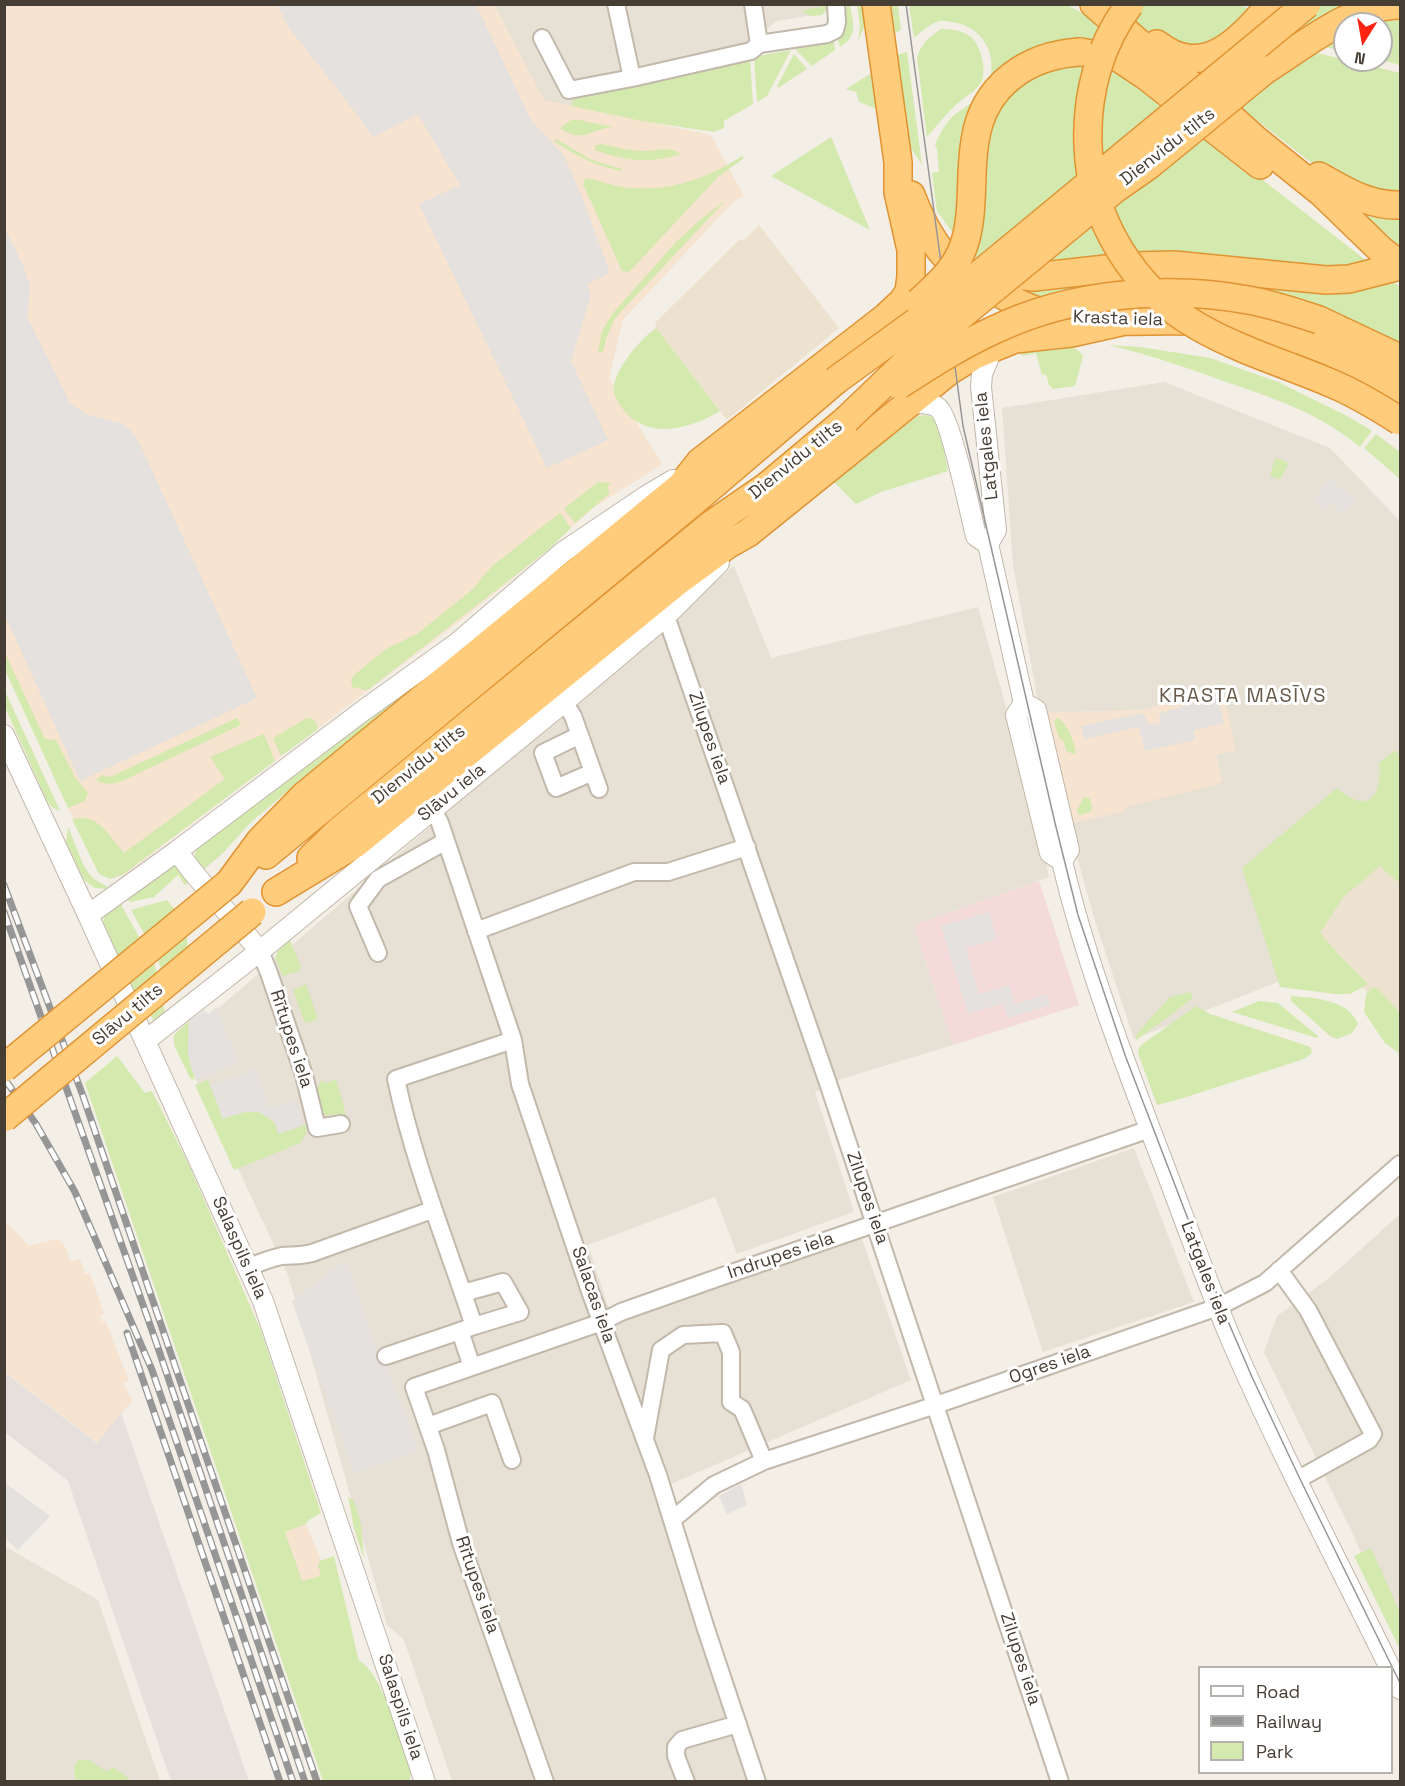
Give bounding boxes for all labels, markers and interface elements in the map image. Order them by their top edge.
north arrow [1333,12,1393,72]
text: N [1353,47,1367,70]
street label: Dienvidu tilts [1116,103,1220,191]
street label: Krasta iela [1073,307,1163,331]
street label: Latgales iela [971,391,1003,501]
street label: Dienvidu tilts [745,416,847,504]
district label: KRASTA MASĪVS [1159,685,1327,709]
street label: Zilupes iela [683,689,735,787]
street label: Dienvidu tilts [368,721,470,809]
street label: Slāvu iela [414,759,490,827]
street label: Slāvu tilts [88,979,168,1051]
street label: Rītupes iela [265,987,317,1091]
street label: Zilupes iela [841,1149,893,1247]
street label: Salaspils iela [207,1193,271,1303]
street label: Latgales iela [1175,1218,1235,1328]
street label: Indrupes iela [725,1228,837,1284]
street label: Salacas iela [566,1244,620,1346]
street label: Ogres iela [1006,1341,1094,1389]
street label: Rītupes iela [450,1533,504,1637]
street label: Zilupes iela [995,1610,1045,1708]
street label: Salaspils iela [373,1651,427,1763]
legend [1198,1666,1393,1774]
text: Road [1256,1680,1300,1703]
text: Railway [1256,1710,1322,1733]
text: Park [1256,1740,1293,1763]

